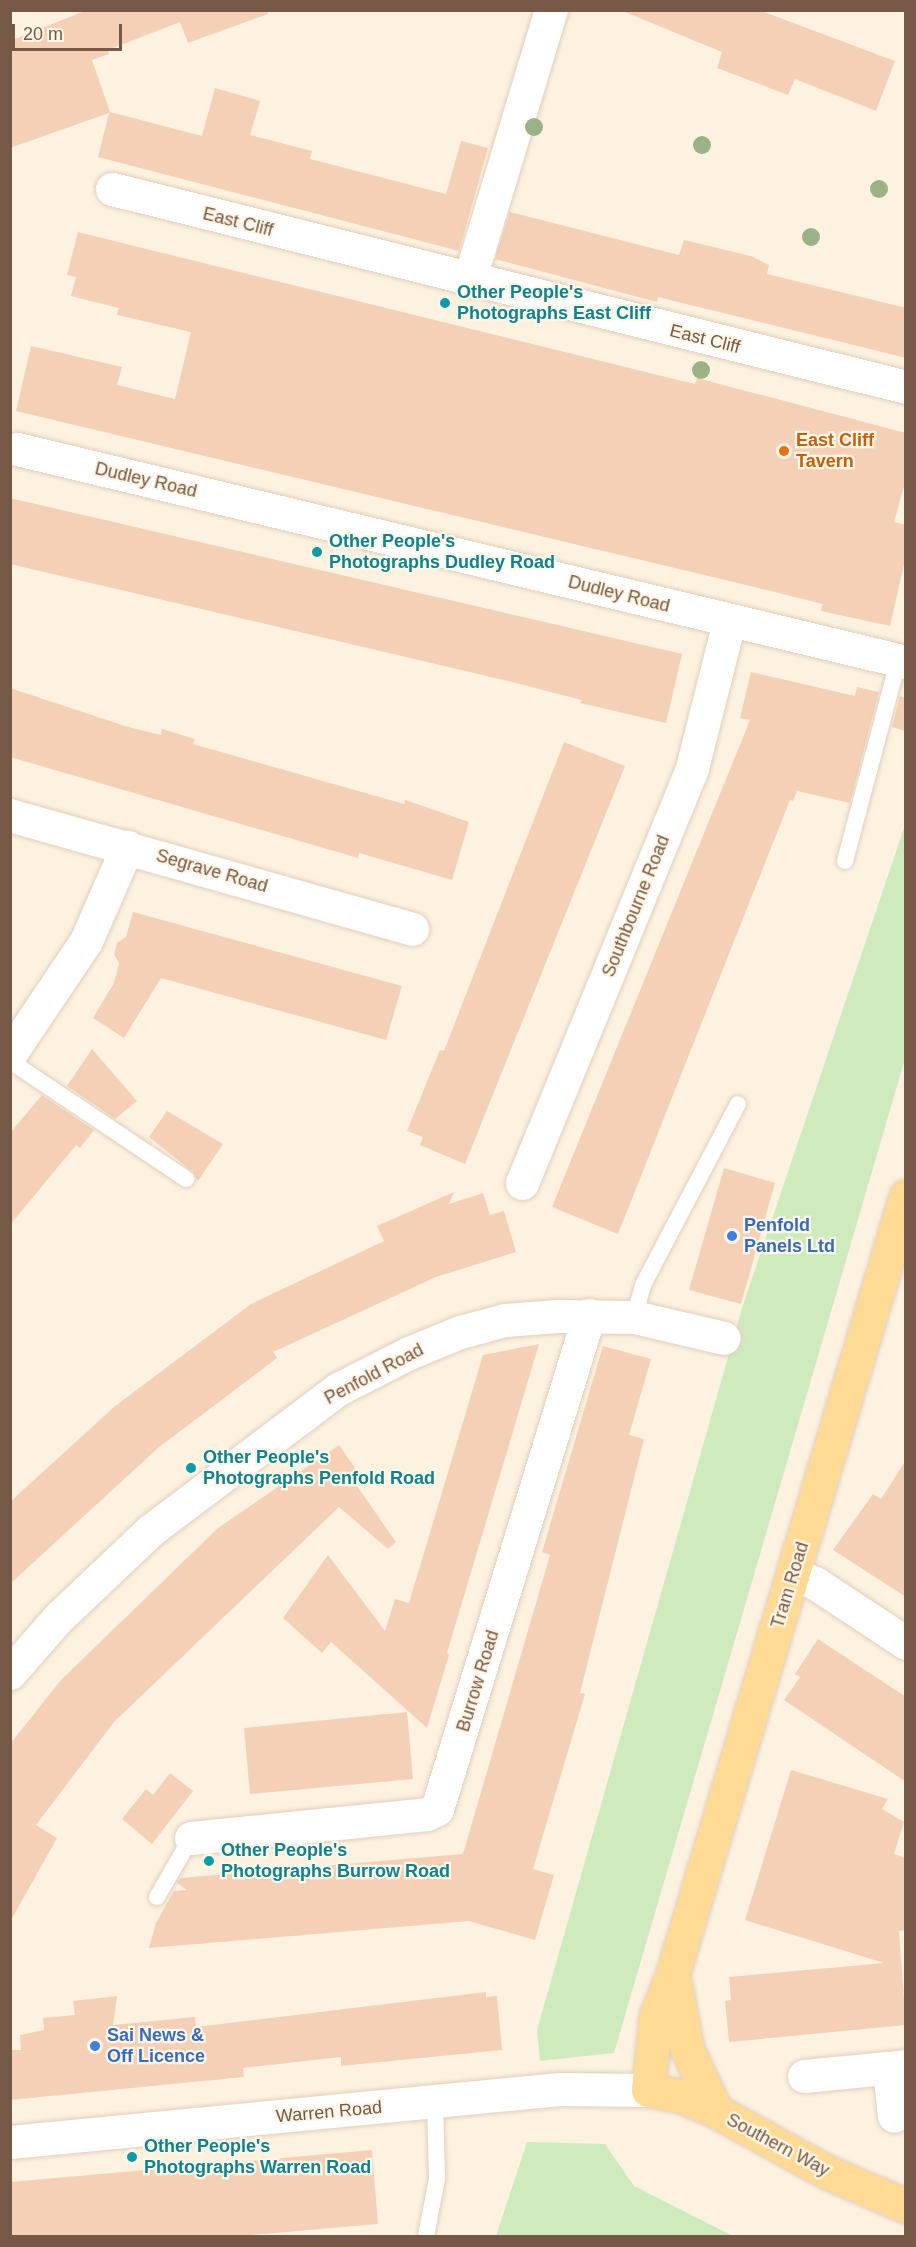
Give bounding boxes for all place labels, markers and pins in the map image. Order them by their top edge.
place label: Other People's Photographs East Cliff [457,282,651,324]
marker: Other People's Photographs East Cliff [438,296,452,310]
place label: East Cliff Tavern [796,430,874,472]
marker: East Cliff Tavern [777,444,791,458]
place label: Other People's Photographs Dudley Road [329,531,555,574]
marker: Other People's Photographs Dudley Road [310,545,324,559]
place label: Penfold Panels Ltd [744,1215,835,1258]
marker: Penfold Panels Ltd [725,1229,739,1243]
place label: Other People's Photographs Penfold Road [203,1447,435,1490]
marker: Other People's Photographs Penfold Road [184,1461,198,1475]
place label: Other People's Photographs Burrow Road [221,1840,450,1882]
marker: Other People's Photographs Burrow Road [202,1854,216,1868]
place label: Sai News & Off Licence [107,2025,205,2068]
marker: Sai News & Off Licence [88,2039,102,2053]
place label: Other People's Photographs Warren Road [144,2136,371,2178]
marker: Other People's Photographs Warren Road [125,2150,139,2164]

